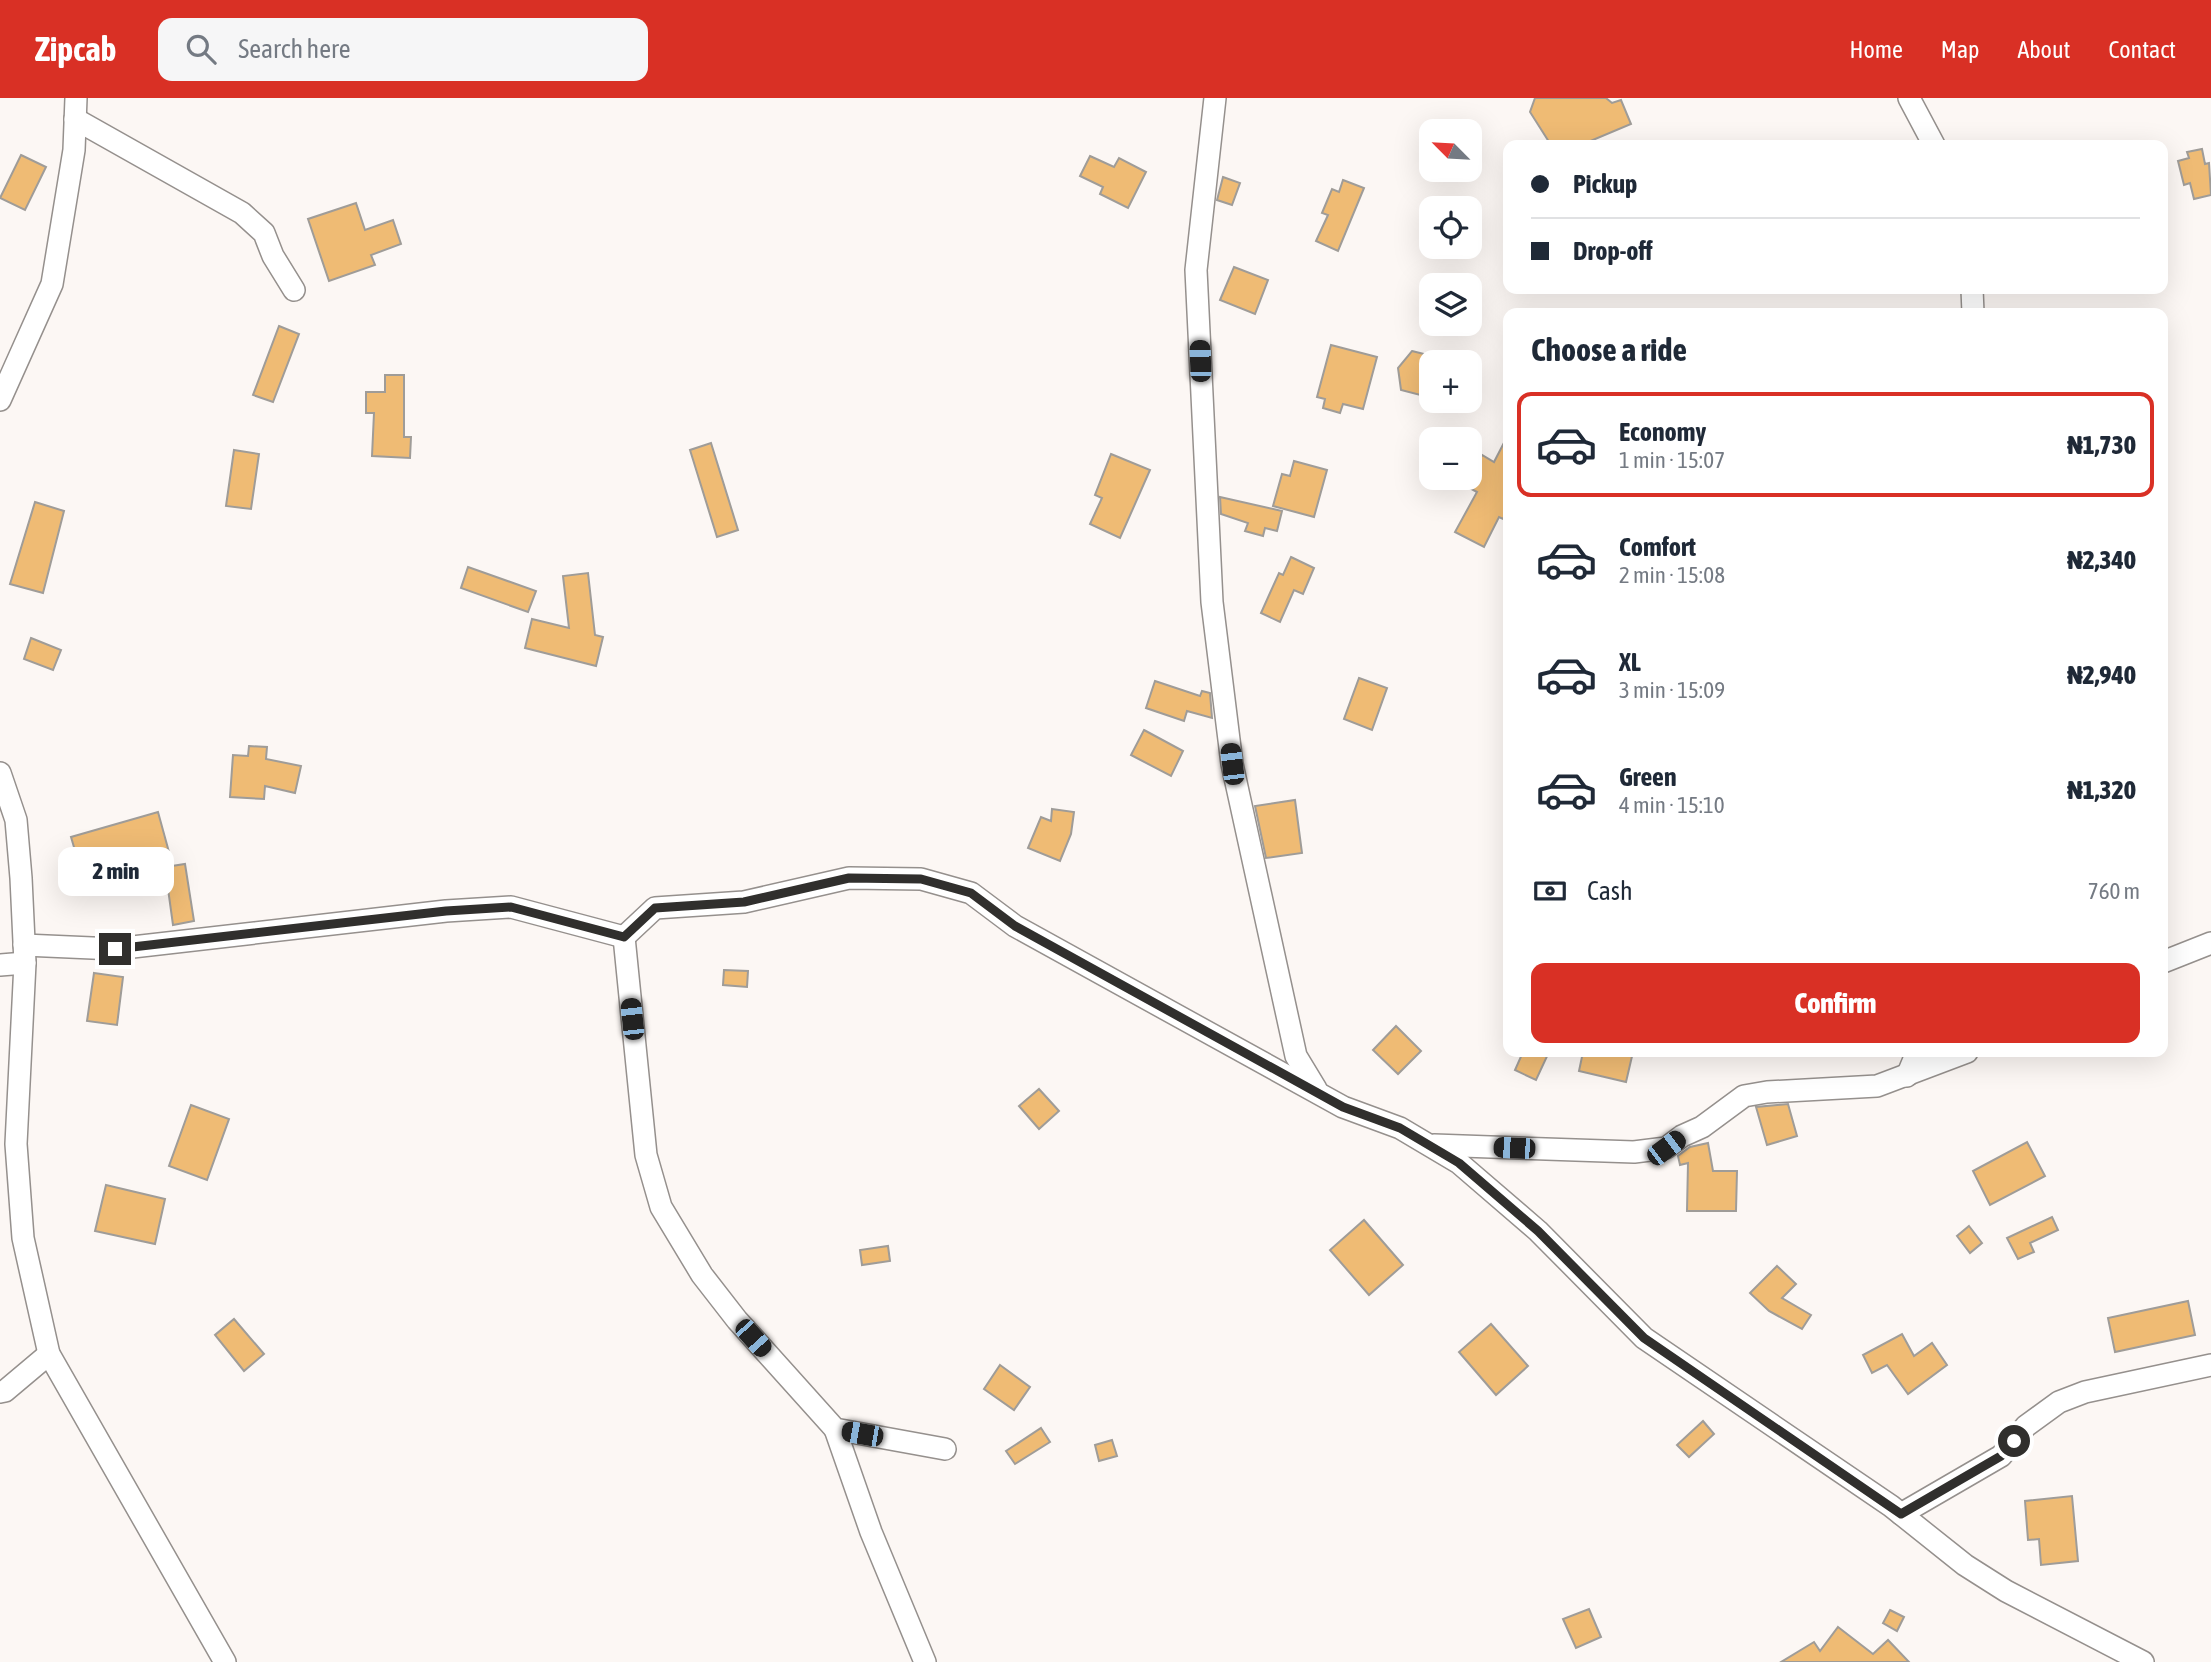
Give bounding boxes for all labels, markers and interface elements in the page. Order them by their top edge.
search box [158,18,648,81]
text: Zipcab [35,30,116,68]
icon: search [182,30,220,68]
text: Search here [238,34,350,64]
text: Home [1849,36,1903,63]
text: Map [1941,36,1979,63]
text: About [2017,36,2070,63]
text: Contact [2108,36,2176,63]
north arrow [1419,119,1482,182]
map controls [1419,119,1482,490]
text: Pickup [1573,169,1637,199]
button: locate [1419,196,1482,259]
text: Drop-off [1573,236,1653,266]
button: layers [1419,273,1482,336]
text: Choose a ride [1531,331,1687,368]
car [1189,340,1212,382]
button: + [1419,350,1482,413]
icon: car [1535,413,1598,476]
text: Economy [1619,417,1706,447]
button: − [1419,427,1482,490]
text: ₦1,730 [2067,430,2136,460]
text: 1 min · 15:07 [1619,447,1725,473]
icon: car [1535,528,1598,591]
text: Comfort [1619,532,1696,562]
text: ₦2,340 [2067,545,2136,575]
text: 2 min · 15:08 [1619,562,1725,588]
icon: car [1535,643,1598,706]
text: XL [1619,647,1641,677]
text: ₦2,940 [2067,660,2136,690]
text: 3 min · 15:09 [1619,677,1725,703]
car [1220,742,1245,786]
icon: car [1535,758,1598,821]
text: Green [1619,762,1677,792]
text: ₦1,320 [2067,775,2136,805]
text: 4 min · 15:10 [1619,792,1725,818]
callout: 2 min [57,848,173,896]
text: 2 min [93,858,139,884]
icon: cash [1531,872,1569,910]
text: Cash [1587,876,1633,906]
text: 760 m [2088,878,2140,904]
route end [99,933,131,965]
button: Confirm [1531,963,2140,1043]
car [620,997,645,1041]
car [1643,1127,1690,1169]
car [1493,1137,1536,1159]
car [732,1315,775,1361]
car [840,1420,885,1448]
route start [1998,1425,2030,1457]

